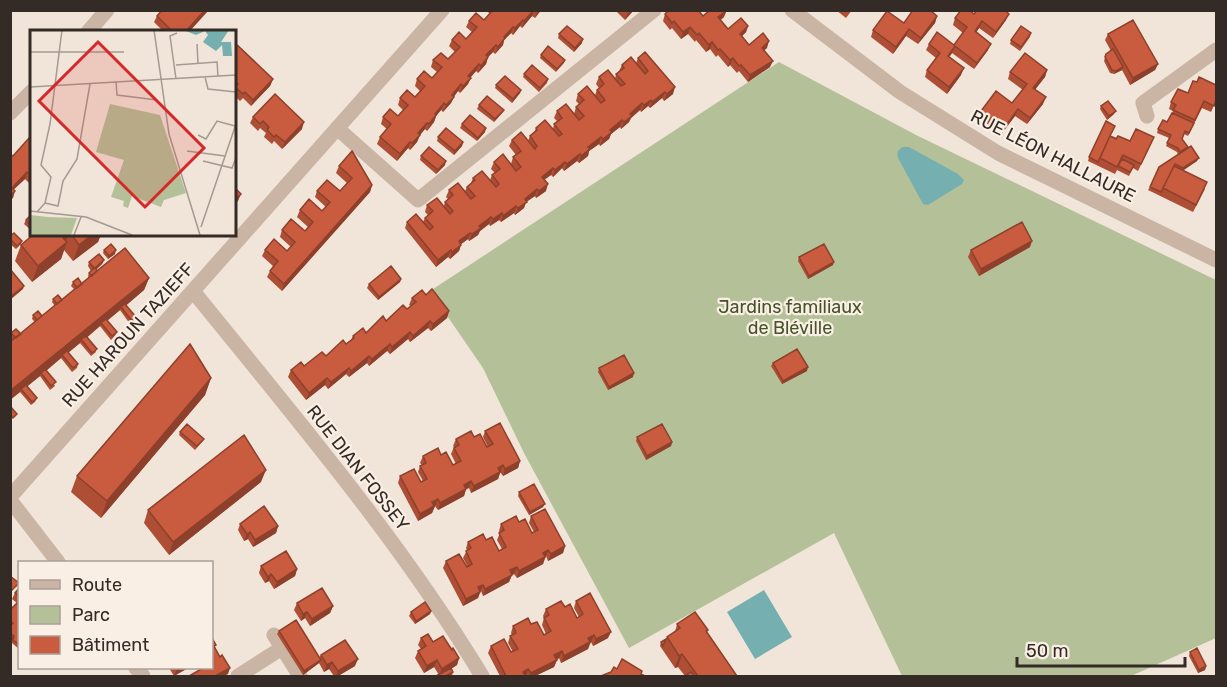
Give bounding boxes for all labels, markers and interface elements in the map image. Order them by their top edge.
inset map [30,30,236,236]
street label: RUE LÉON HALLAURE [967,105,1139,207]
street label: RUE HAROUN TAZIEFF [57,258,199,412]
park label: Jardins familiaux de Bléville [718,296,862,339]
street label: RUE DIAN FOSSEY [302,401,414,536]
legend [18,561,213,669]
text: Route [72,574,122,596]
text: Parc [72,604,110,626]
scale bar [1017,630,1185,668]
text: Bâtiment [72,634,149,656]
text: 50 m [1026,640,1069,662]

